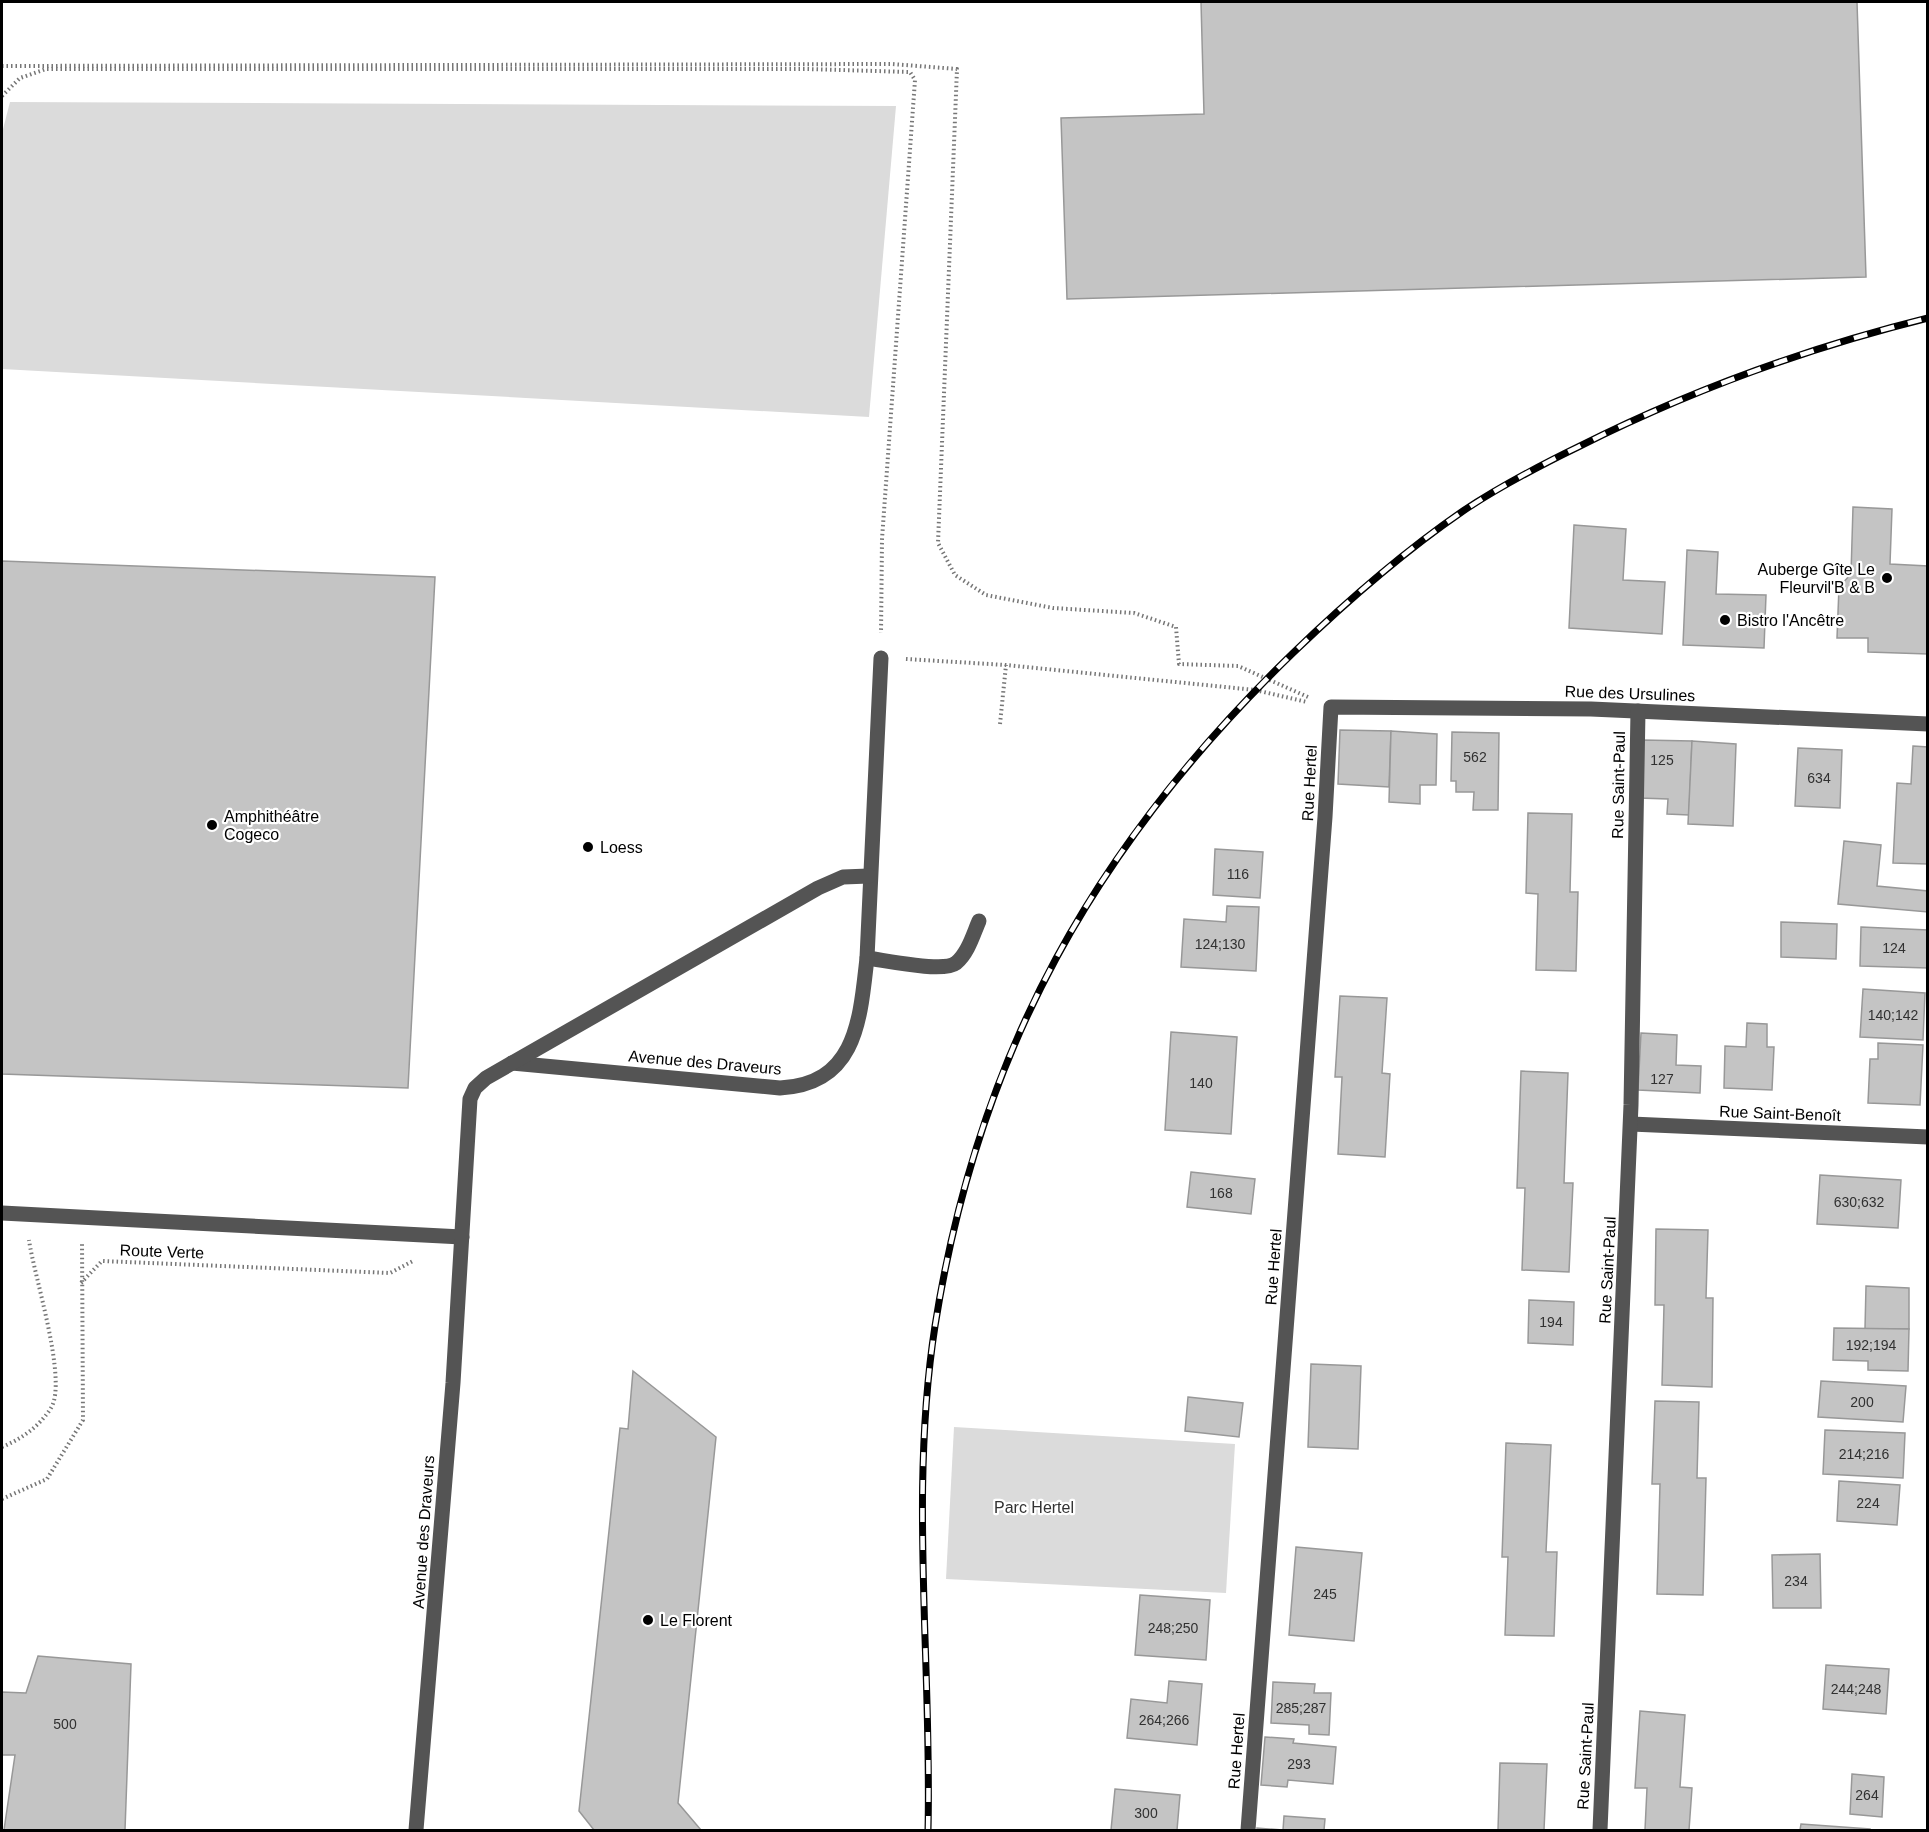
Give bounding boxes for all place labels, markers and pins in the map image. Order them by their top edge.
place label: Auberge Gîte Le Fleurvil'B & B [1758,561,1875,596]
marker: Auberge Gîte Le Fleurvil'B & B [1880,571,1894,585]
place label: Bistro l'Ancêtre [1737,612,1844,629]
marker: Bistro l'Ancêtre [1718,613,1732,627]
place label: Amphithéâtre Cogeco [224,808,319,843]
marker: Amphithéâtre Cogeco [205,818,219,832]
place label: Loess [600,839,643,856]
marker: Loess [581,840,595,854]
place label: Le Florent [660,1612,733,1629]
marker: Le Florent [641,1613,655,1627]

